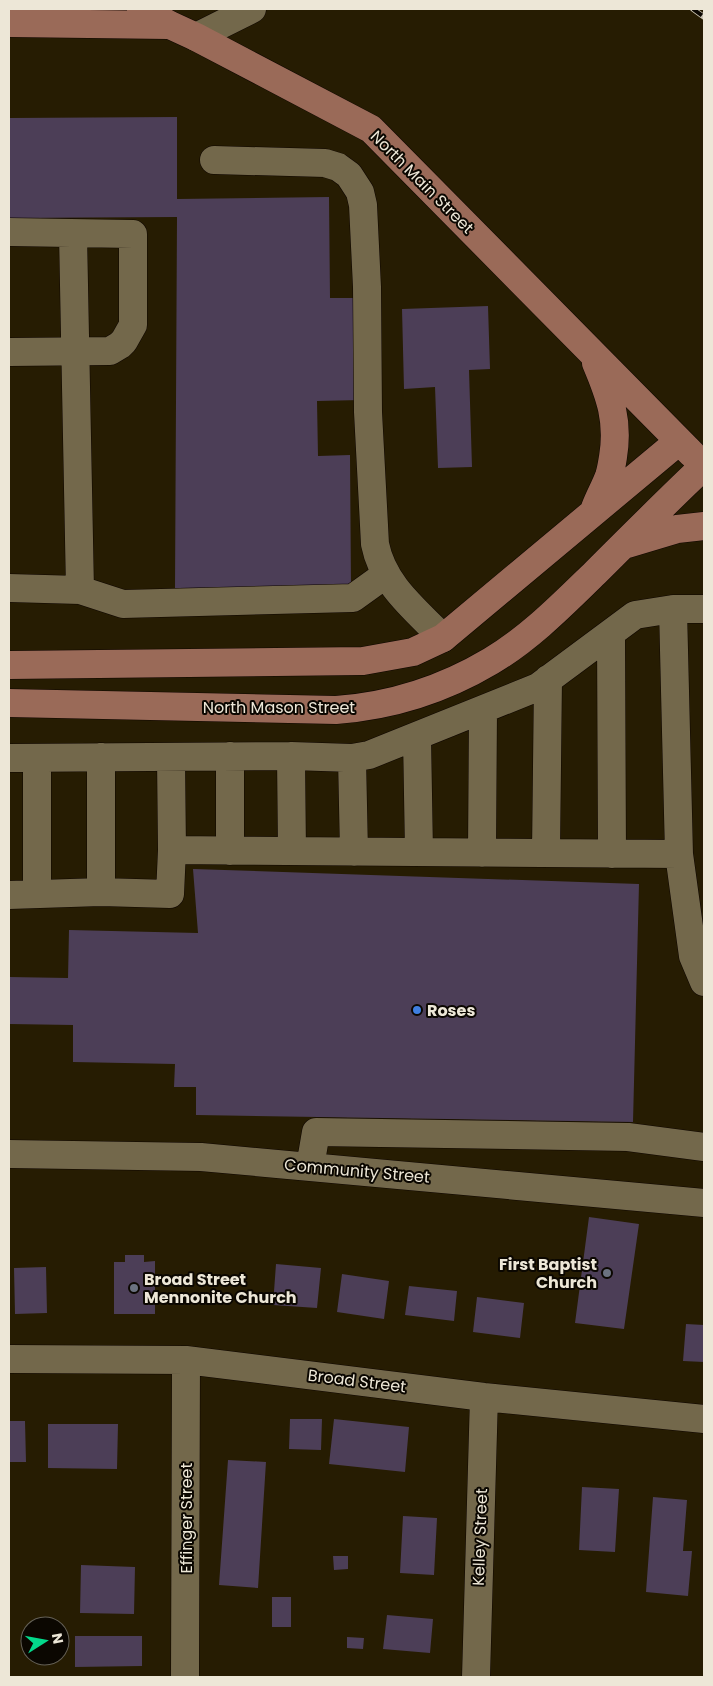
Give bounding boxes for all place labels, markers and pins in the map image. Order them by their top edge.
place label: Roses [427,999,475,1022]
marker: Roses [411,1004,423,1016]
place label: First Baptist Church [499,1253,597,1294]
marker: First Baptist Church [601,1267,613,1279]
place label: Broad Street Mennonite Church [144,1268,297,1309]
marker: Broad Street Mennonite Church [128,1282,140,1294]

